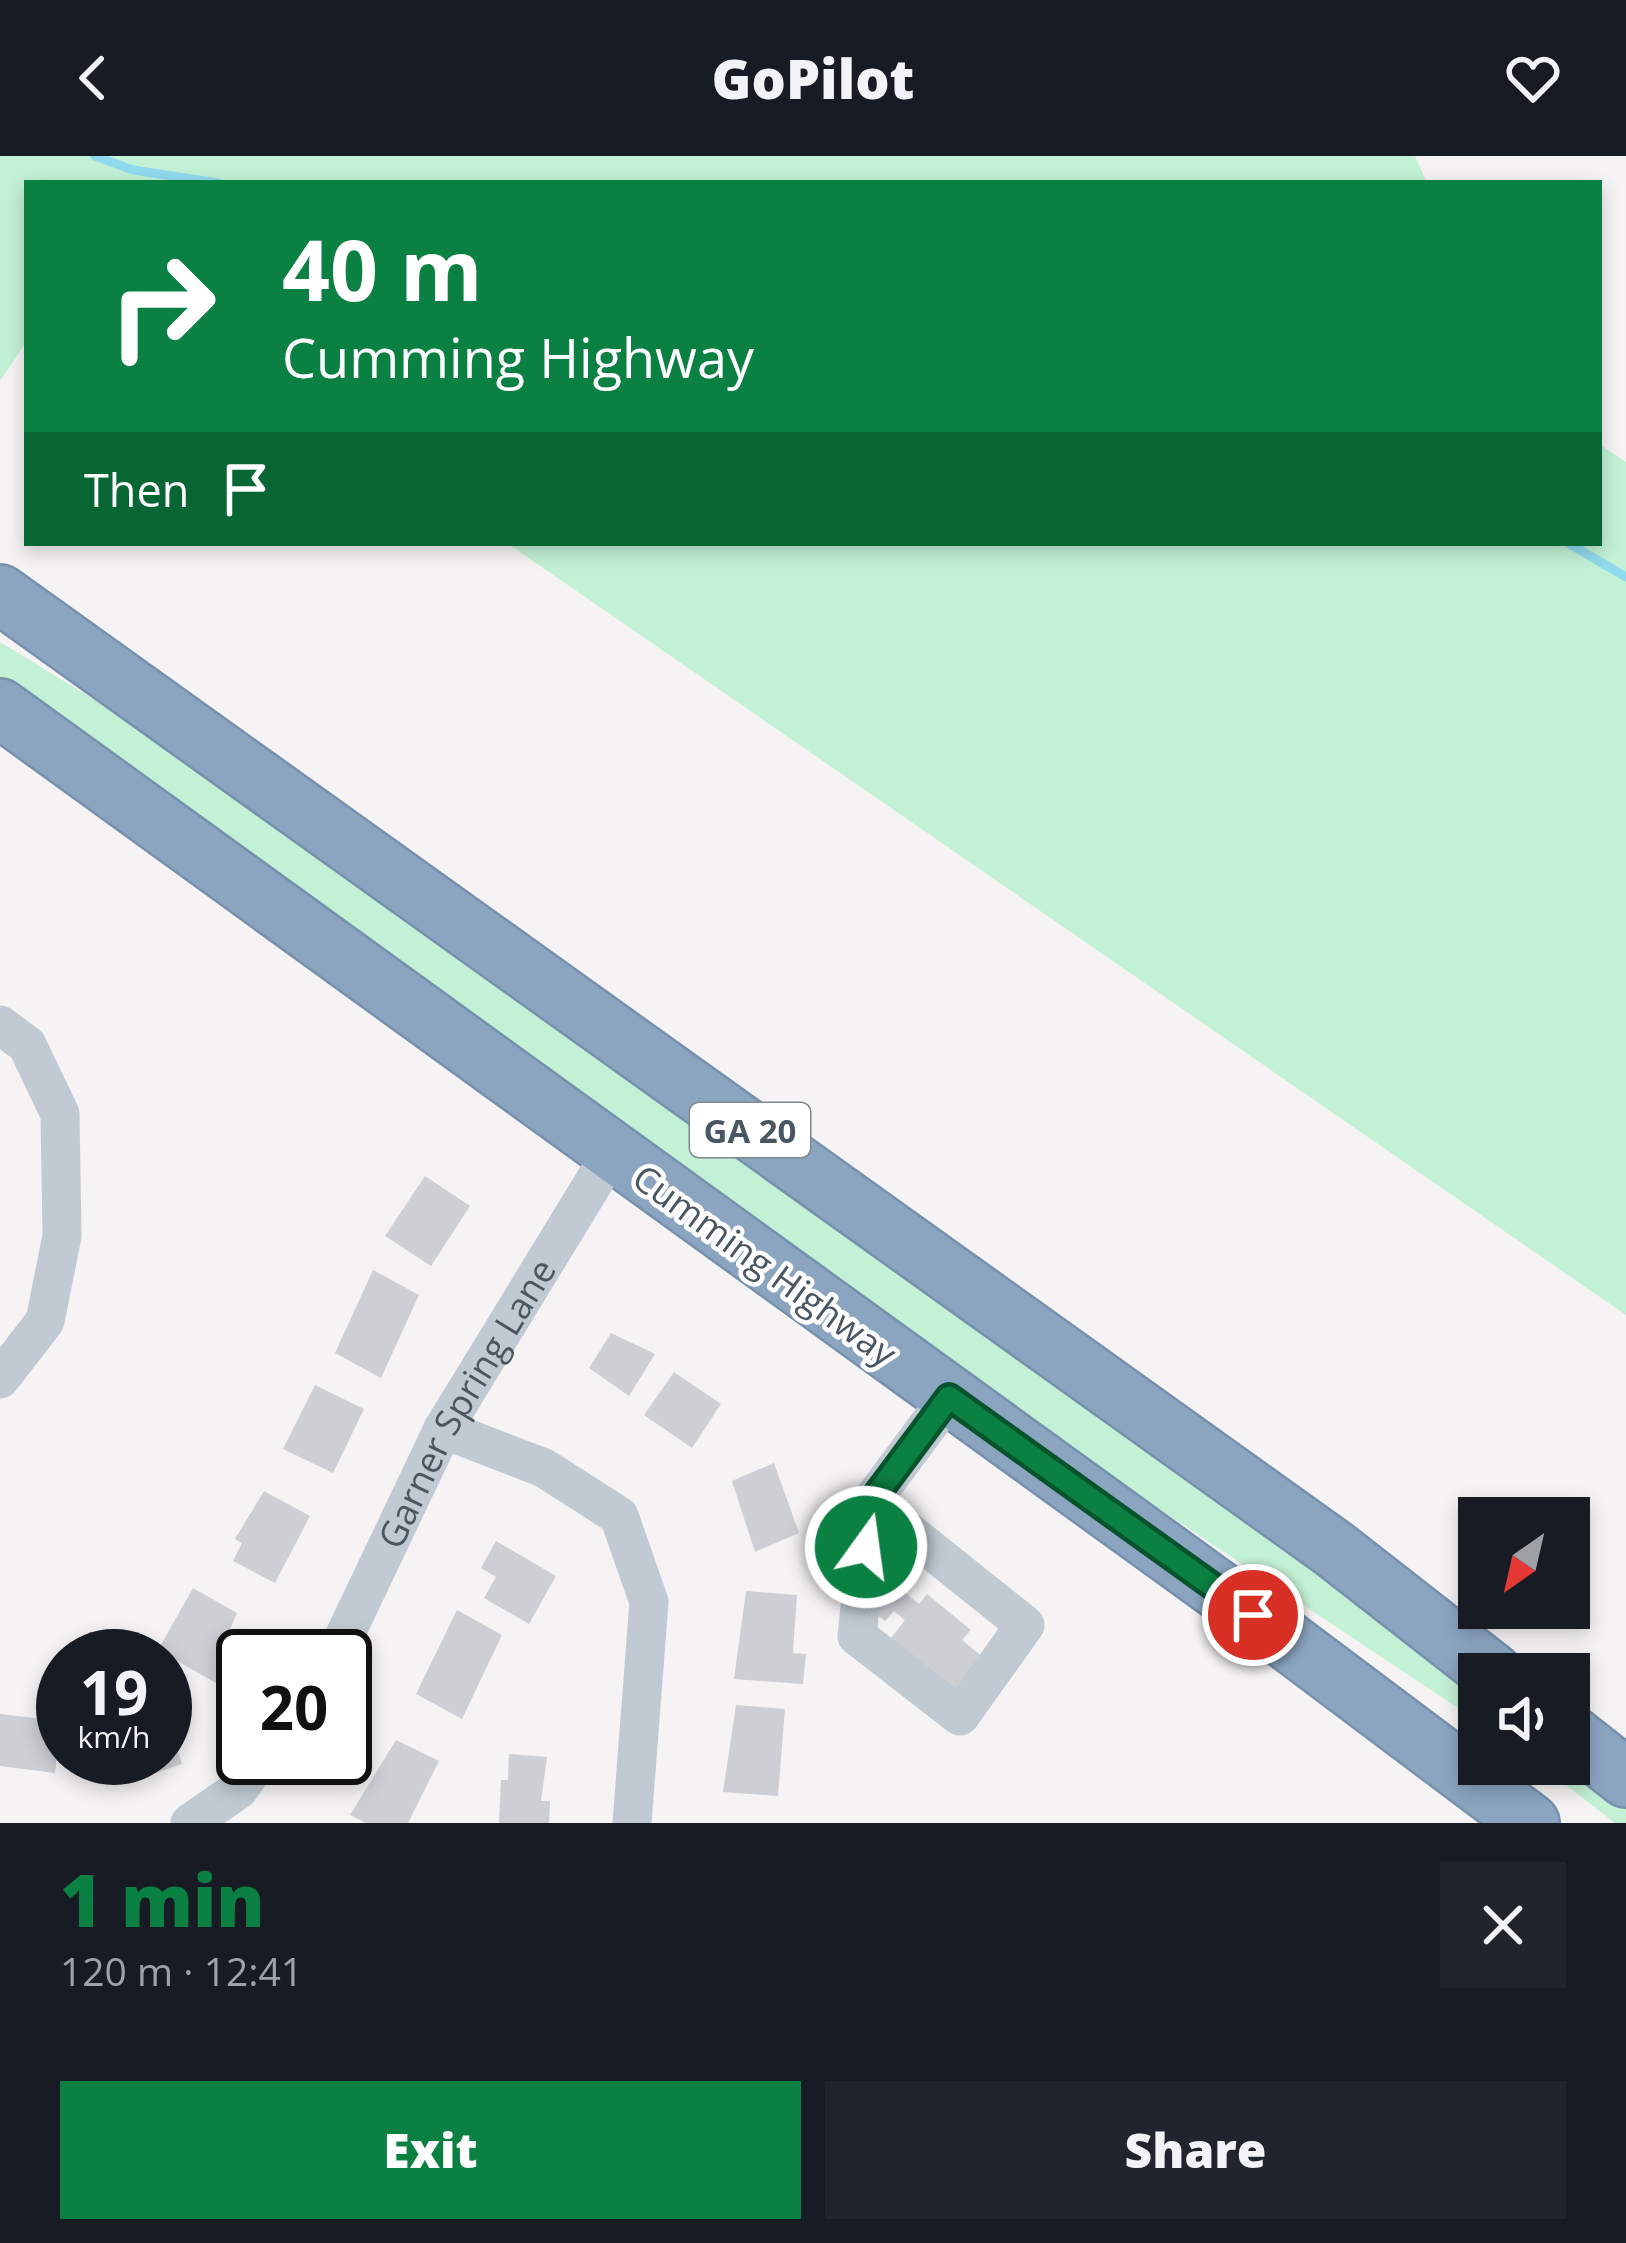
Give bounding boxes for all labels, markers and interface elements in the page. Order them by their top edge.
text: GoPilot [712,41,914,115]
icon: back [60,45,126,111]
icon: heart [1500,45,1566,111]
text: 40 m [282,211,482,326]
icon: right [84,228,240,384]
text: Cumming Highway [282,320,754,394]
icon: arrive [213,456,279,522]
text: Then [84,459,189,520]
road number: GA 20 [690,1103,810,1157]
street label: Cumming Highway [623,1153,907,1378]
street label: Garner Spring Lane [366,1249,566,1556]
position arrow [803,1484,929,1610]
north arrow [1458,1497,1590,1629]
map controls [1458,1497,1590,1785]
pin [1202,1564,1304,1666]
icon: arrive [1220,1582,1286,1648]
speed limit sign: 20 [216,1629,372,1785]
text: 19 [80,1651,148,1733]
button: sound [1458,1653,1590,1785]
text: km/h [78,1716,150,1757]
text: 1 min [60,1850,265,1948]
button: close [1440,1862,1566,1988]
text: 120 m · 12:41 [60,1944,303,1997]
button: Exit [60,2081,801,2219]
button: Share [825,2081,1566,2219]

